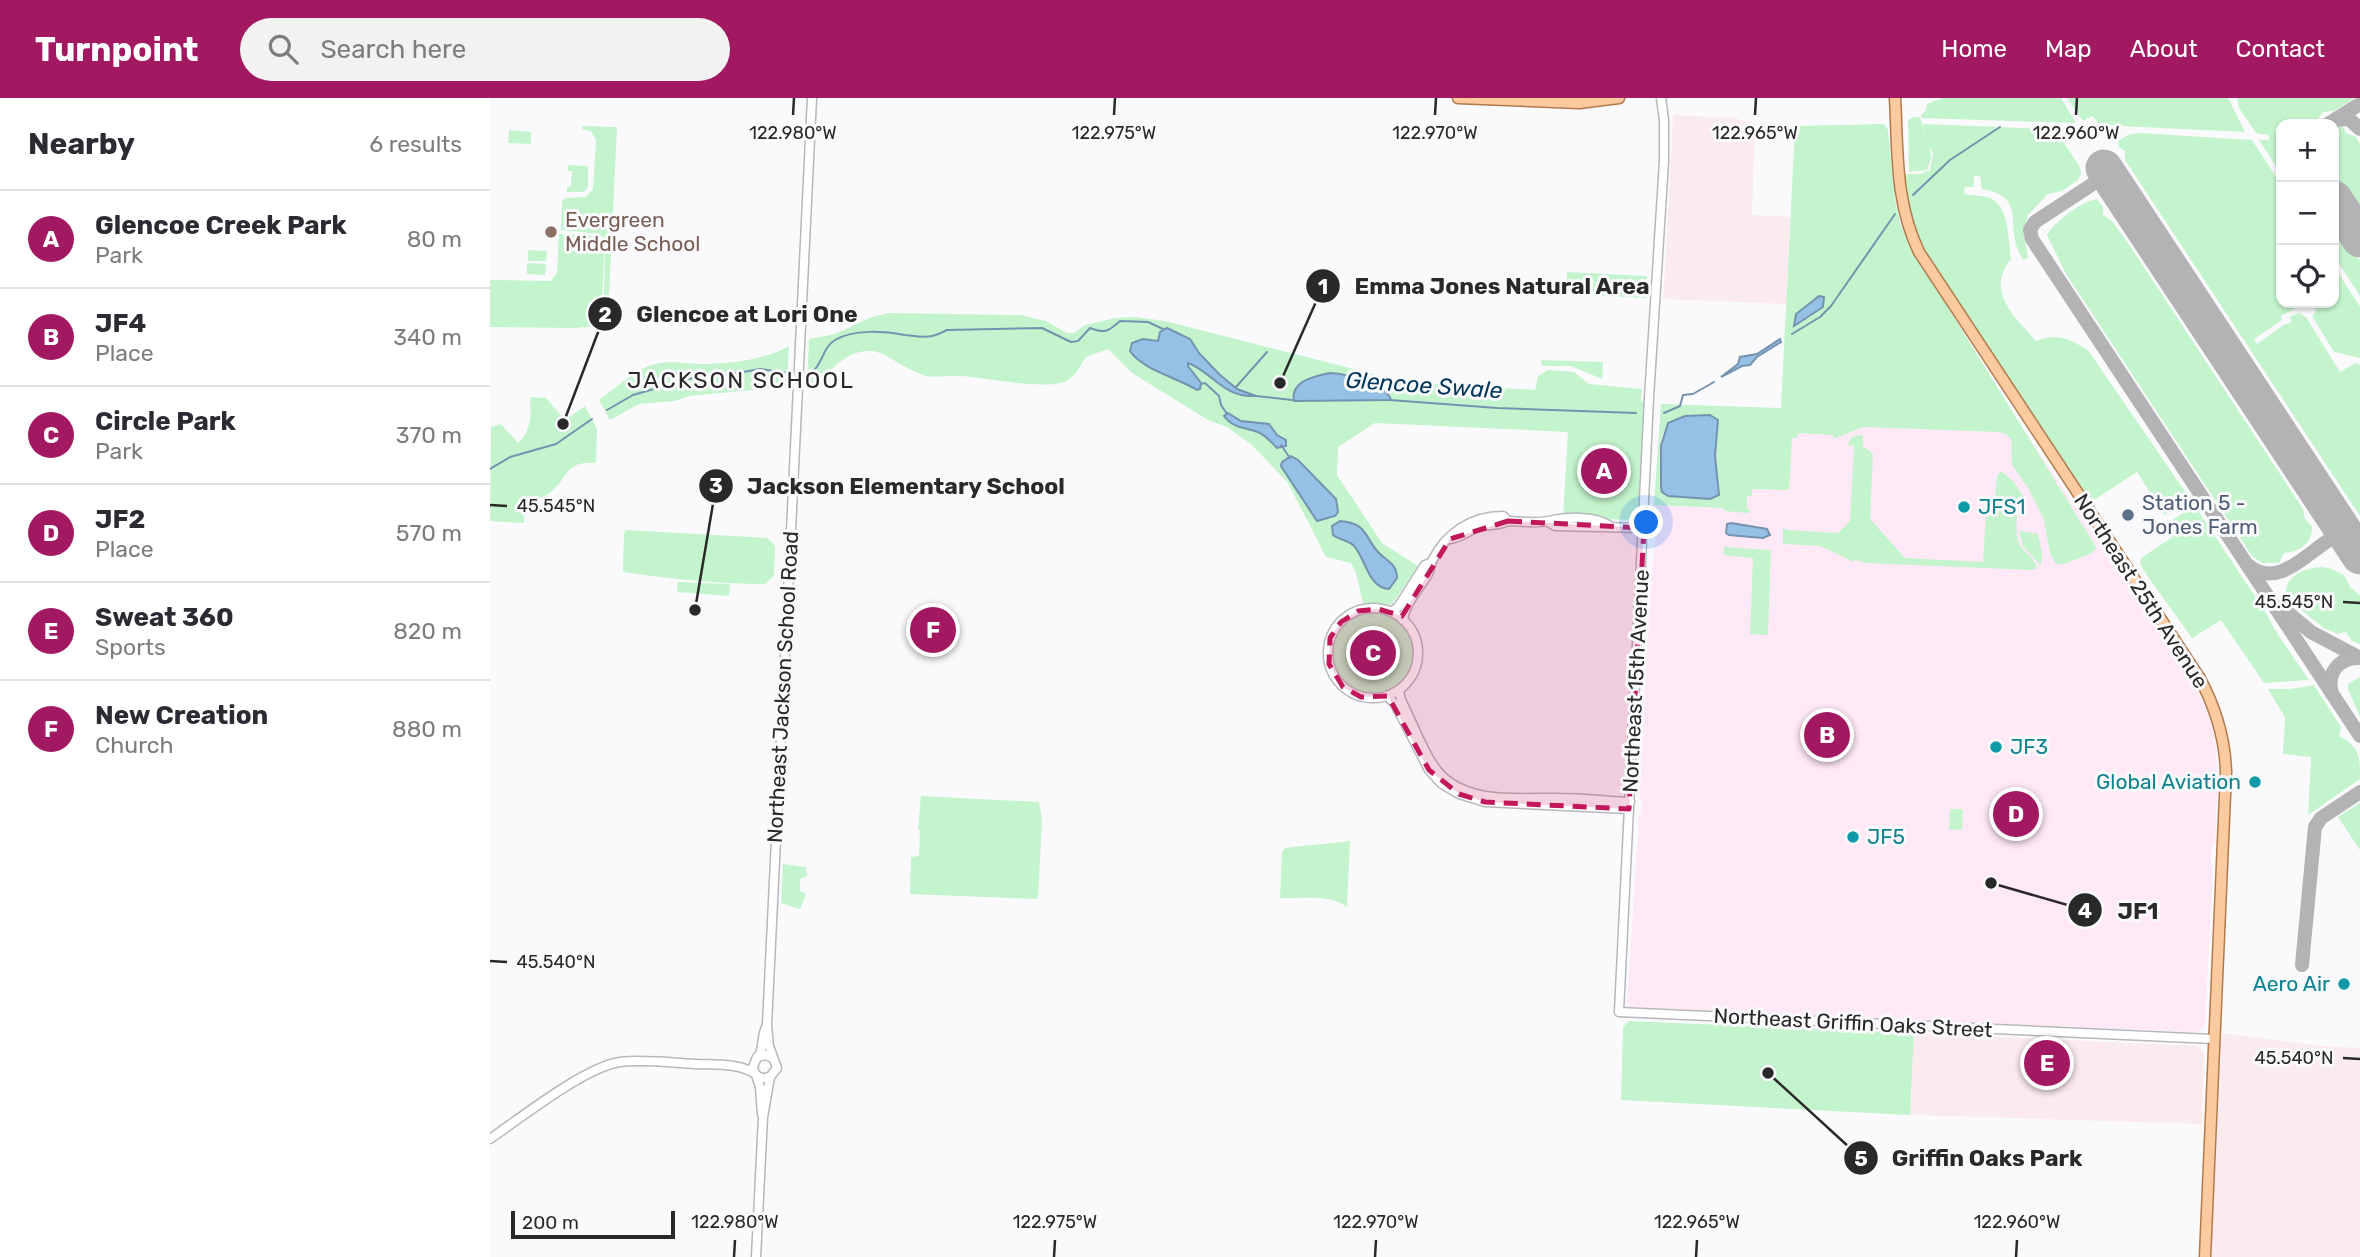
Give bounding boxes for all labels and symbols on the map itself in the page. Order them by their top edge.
text: 122.980°W [749,122,837,144]
text: 122.975°W [1072,122,1156,144]
text: 122.970°W [1392,122,1478,144]
text: 122.965°W [1712,122,1798,144]
text: 122.960°W [2033,122,2119,144]
place label: Evergreen Middle School [565,207,700,256]
marker: Evergreen Middle School [543,224,559,240]
callout: Emma Jones Natural Area [1305,264,1664,308]
text: Emma Jones Natural Area [1354,272,1650,300]
text: 1 [1318,274,1328,299]
callout: Glencoe at Lori One [587,292,872,336]
text: Glencoe at Lori One [636,300,858,328]
text: 2 [598,302,612,327]
district label: JACKSON SCHOOL [627,366,855,394]
water label: Glencoe Swale [1345,366,1503,404]
pin: A [1581,445,1627,497]
callout: Jackson Elementary School [698,464,1079,508]
text: Jackson Elementary School [747,472,1065,500]
text: 3 [709,473,723,498]
street label: Northeast 25th Avenue [2069,489,2214,693]
place label: Station 5 - Jones Farm [2142,490,2258,539]
place label: JFS1 [1978,494,2025,519]
text: 45.545°N [517,495,595,517]
marker: JFS1 [1956,499,1972,515]
your location [1629,505,1663,539]
marker: Station 5 - Jones Farm [2120,507,2136,523]
street label: Northeast Jackson School Road [762,530,803,844]
street label: Northeast 15th Avenue [1617,569,1654,793]
text: 45.545°N [2255,591,2333,613]
pin: F [910,604,956,656]
pin: C [1350,627,1396,679]
pin: B [1804,709,1850,761]
place label: JF3 [2010,734,2048,759]
marker: JF3 [1988,739,2004,755]
place label: Global Aviation [2096,769,2241,794]
marker: Global Aviation [2247,774,2263,790]
pin: D [1993,788,2039,840]
place label: JF5 [1867,824,1905,849]
marker: JF5 [1845,829,1861,845]
callout: JF1 [2068,888,2172,932]
text: JF1 [2117,897,2159,925]
text: 4 [2078,898,2092,923]
text: 45.540°N [516,951,596,973]
place label: Aero Air [2253,971,2330,996]
marker: Aero Air [2336,976,2352,992]
street label: Northeast Griffin Oaks Street [1713,1003,1993,1042]
pin: E [2024,1037,2070,1089]
text: 45.540°N [2254,1047,2334,1069]
callout: Griffin Oaks Park [1843,1136,2097,1180]
text: Griffin Oaks Park [1892,1144,2083,1172]
text: 5 [1854,1146,1868,1171]
scale bar [511,1208,676,1240]
text: 122.980°W [691,1211,779,1233]
text: 122.975°W [1013,1211,1097,1233]
text: 122.970°W [1333,1211,1419,1233]
text: 122.965°W [1654,1211,1740,1233]
text: 122.960°W [1974,1211,2060,1233]

